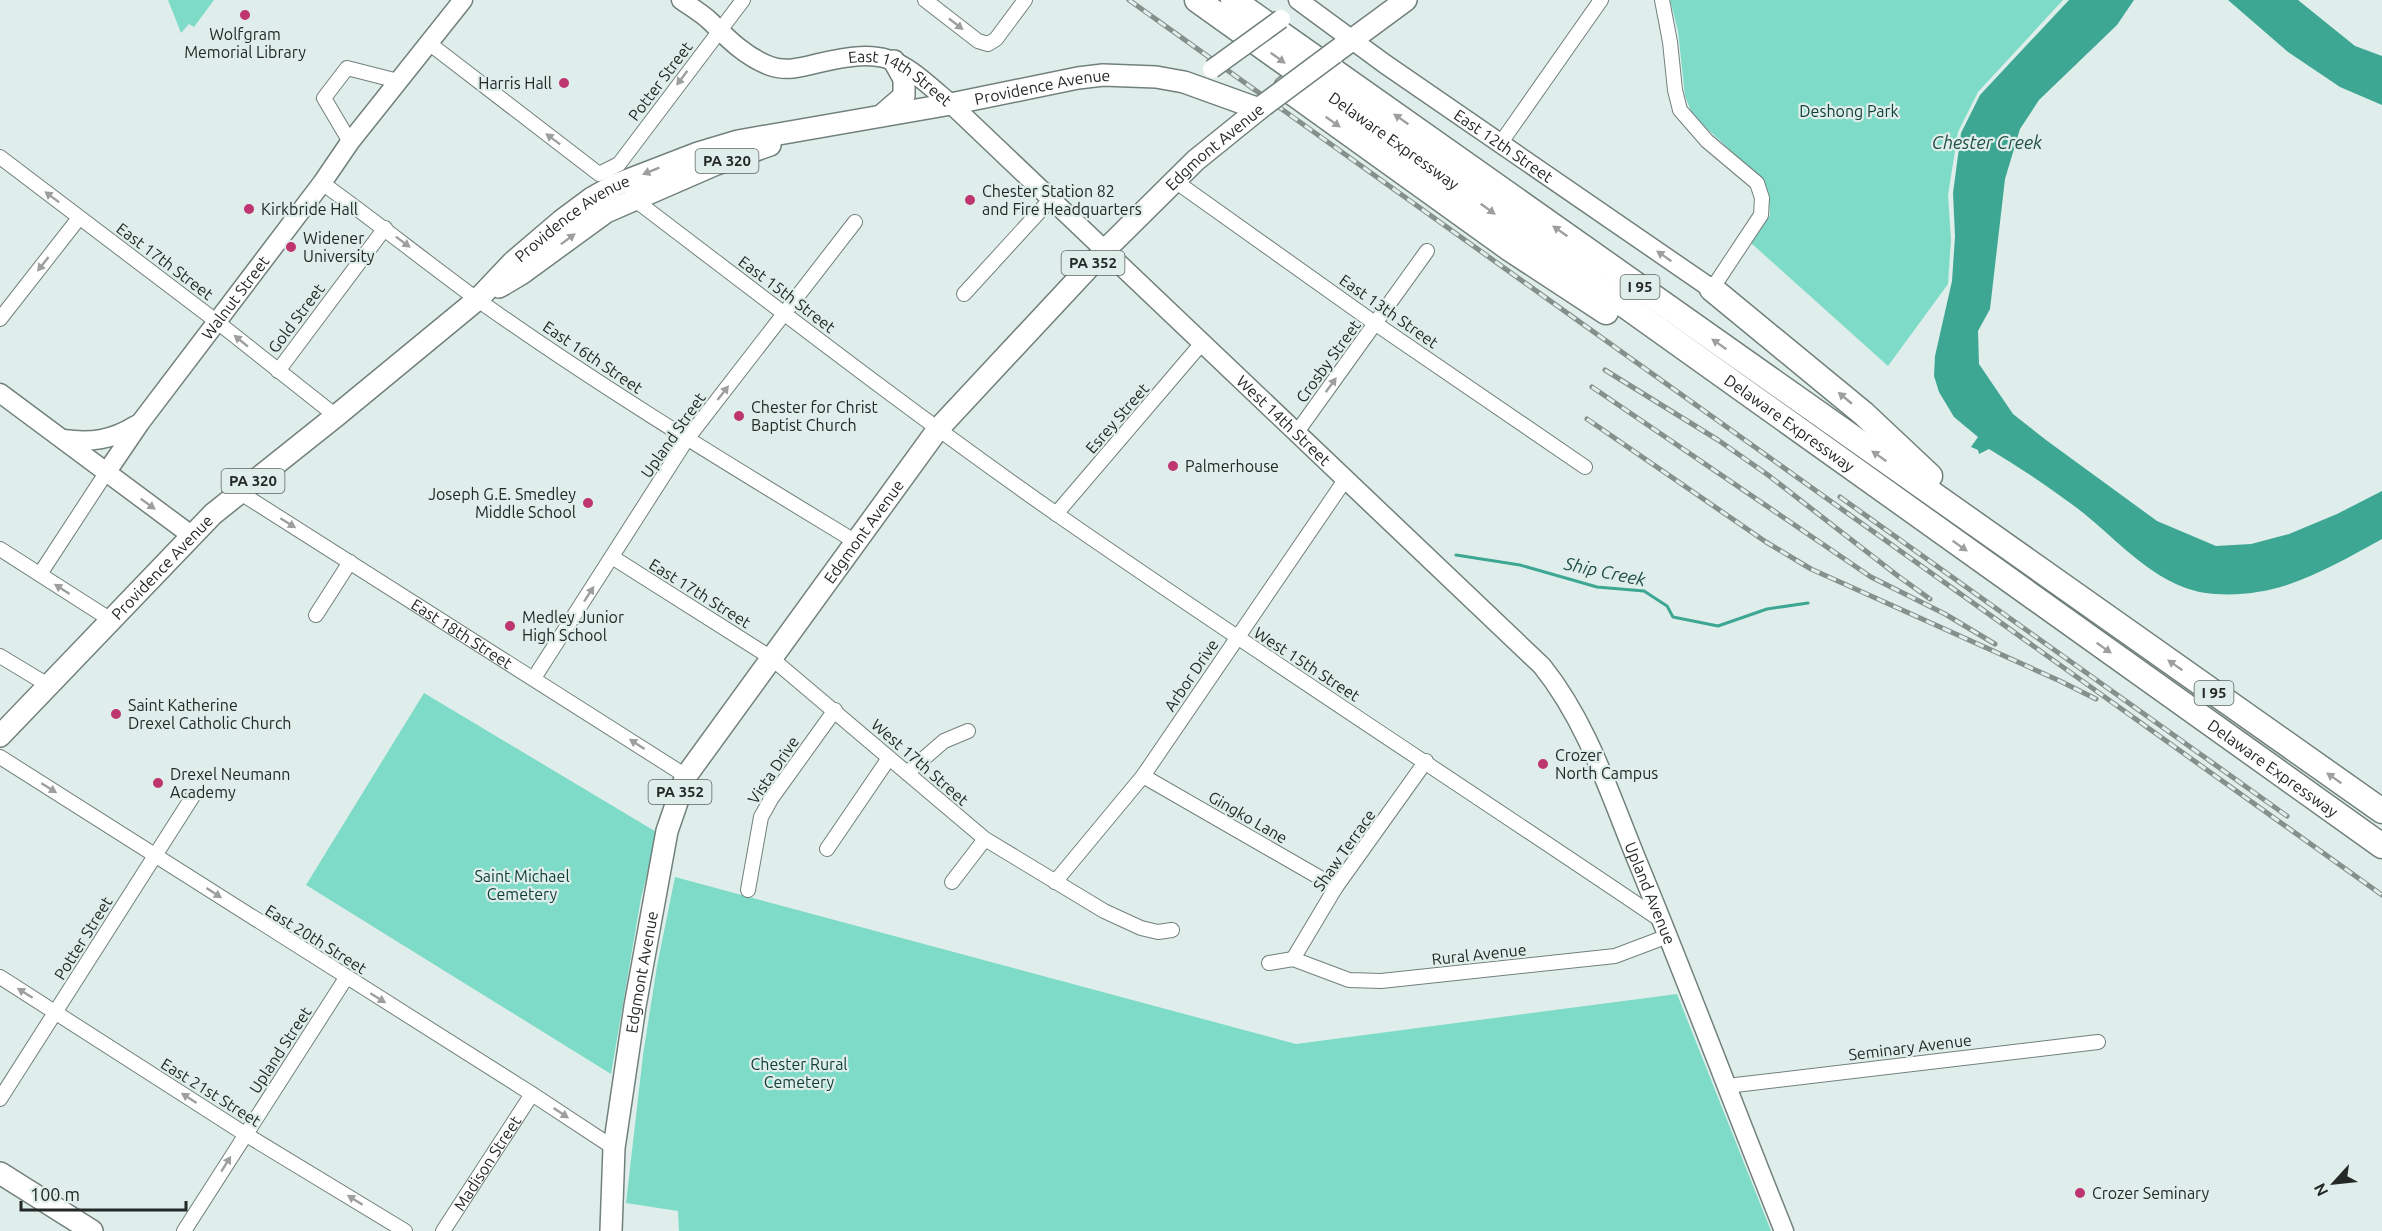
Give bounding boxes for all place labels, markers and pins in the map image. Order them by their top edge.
marker: Wolfgram Memorial Library [238,8,252,22]
place label: Wolfgram Memorial Library [184,25,306,61]
place label: Harris Hall [478,74,552,92]
marker: Harris Hall [557,76,571,90]
place label: Chester Station 82 and Fire Headquarters [982,182,1142,218]
marker: Chester Station 82 and Fire Headquarters [963,193,977,207]
place label: Kirkbride Hall [261,200,358,218]
marker: Kirkbride Hall [242,202,256,216]
place label: Widener University [303,229,375,265]
marker: Widener University [284,240,298,254]
place label: Chester for Christ Baptist Church [751,398,879,434]
marker: Chester for Christ Baptist Church [732,409,746,423]
place label: Palmerhouse [1185,457,1279,475]
marker: Palmerhouse [1166,459,1180,473]
place label: Joseph G.E. Smedley Middle School [428,485,576,521]
marker: Joseph G.E. Smedley Middle School [581,496,595,510]
place label: Medley Junior High School [522,608,624,644]
marker: Medley Junior High School [503,619,517,633]
place label: Saint Katherine Drexel Catholic Church [128,696,291,732]
marker: Saint Katherine Drexel Catholic Church [109,707,123,721]
place label: Crozer North Campus [1555,746,1658,782]
marker: Crozer North Campus [1536,757,1550,771]
place label: Drexel Neumann Academy [170,765,290,801]
marker: Drexel Neumann Academy [151,776,165,790]
place label: Crozer Seminary [2092,1184,2210,1202]
marker: Crozer Seminary [2073,1186,2087,1200]

